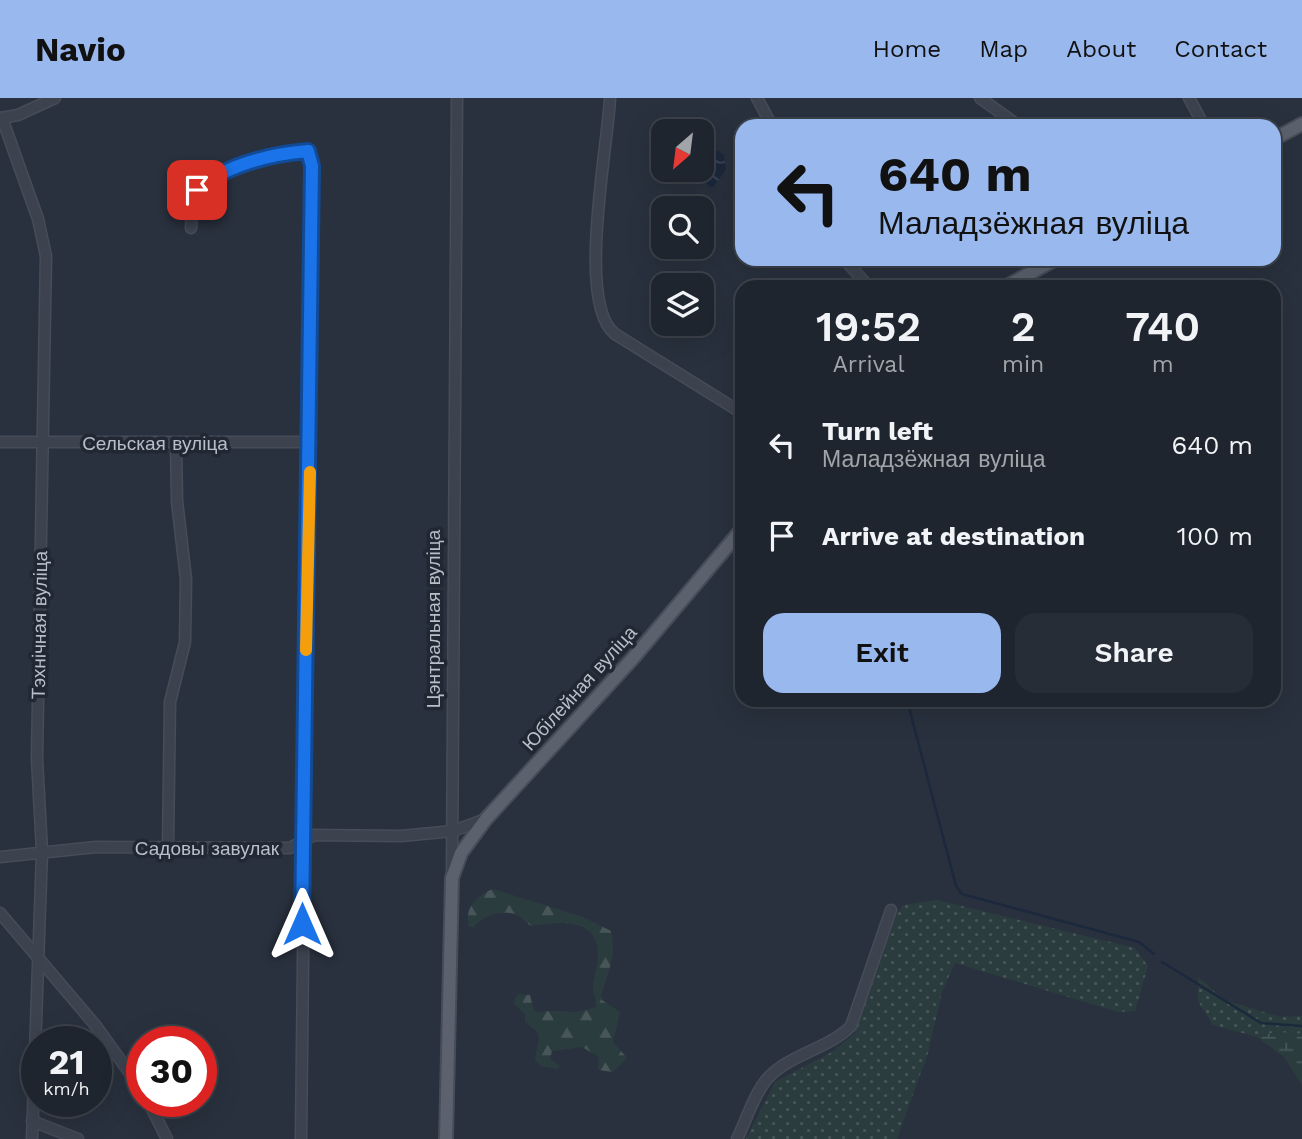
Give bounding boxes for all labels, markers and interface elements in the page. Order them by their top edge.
text: Navio [35,30,126,69]
text: Home [873,35,941,63]
text: Map [979,35,1028,63]
text: About [1066,35,1136,63]
text: Contact [1174,35,1267,63]
north arrow [651,119,714,182]
map controls [651,119,714,336]
text: 640 m [878,145,1032,203]
icon: left [763,147,854,238]
pin [167,160,227,220]
icon: arrive [178,171,216,209]
button: search [651,196,714,259]
text: Маладзёжная вуліца [878,204,1189,242]
button: layers [651,273,714,336]
text: 19:52 [816,302,921,351]
text: 2 [1011,302,1036,351]
text: 740 [1125,302,1200,351]
text: Arrival [833,351,904,378]
text: min [1002,351,1044,378]
text: m [1152,351,1174,378]
text: Turn left [822,416,933,446]
icon: left [763,426,801,464]
text: 640 m [1171,430,1253,460]
street label: Сельская вуліца [82,432,228,455]
text: Маладзёжная вуліца [822,446,1046,473]
icon: arrive [763,517,801,555]
text: Arrive at destination [822,521,1085,551]
text: 100 m [1177,521,1253,551]
street label: Цэнтральная вуліца [422,529,445,708]
street label: Тэхнічная вуліца [27,550,52,699]
button: Exit [763,613,1001,693]
button: Share [1015,613,1253,693]
street label: Юбілейная вуліца [517,621,642,755]
street label: Садовы завулак [135,837,280,860]
position arrow [265,887,339,961]
speed limit sign: 30 [126,1026,217,1117]
text: 21 [49,1041,84,1083]
text: km/h [43,1078,90,1099]

